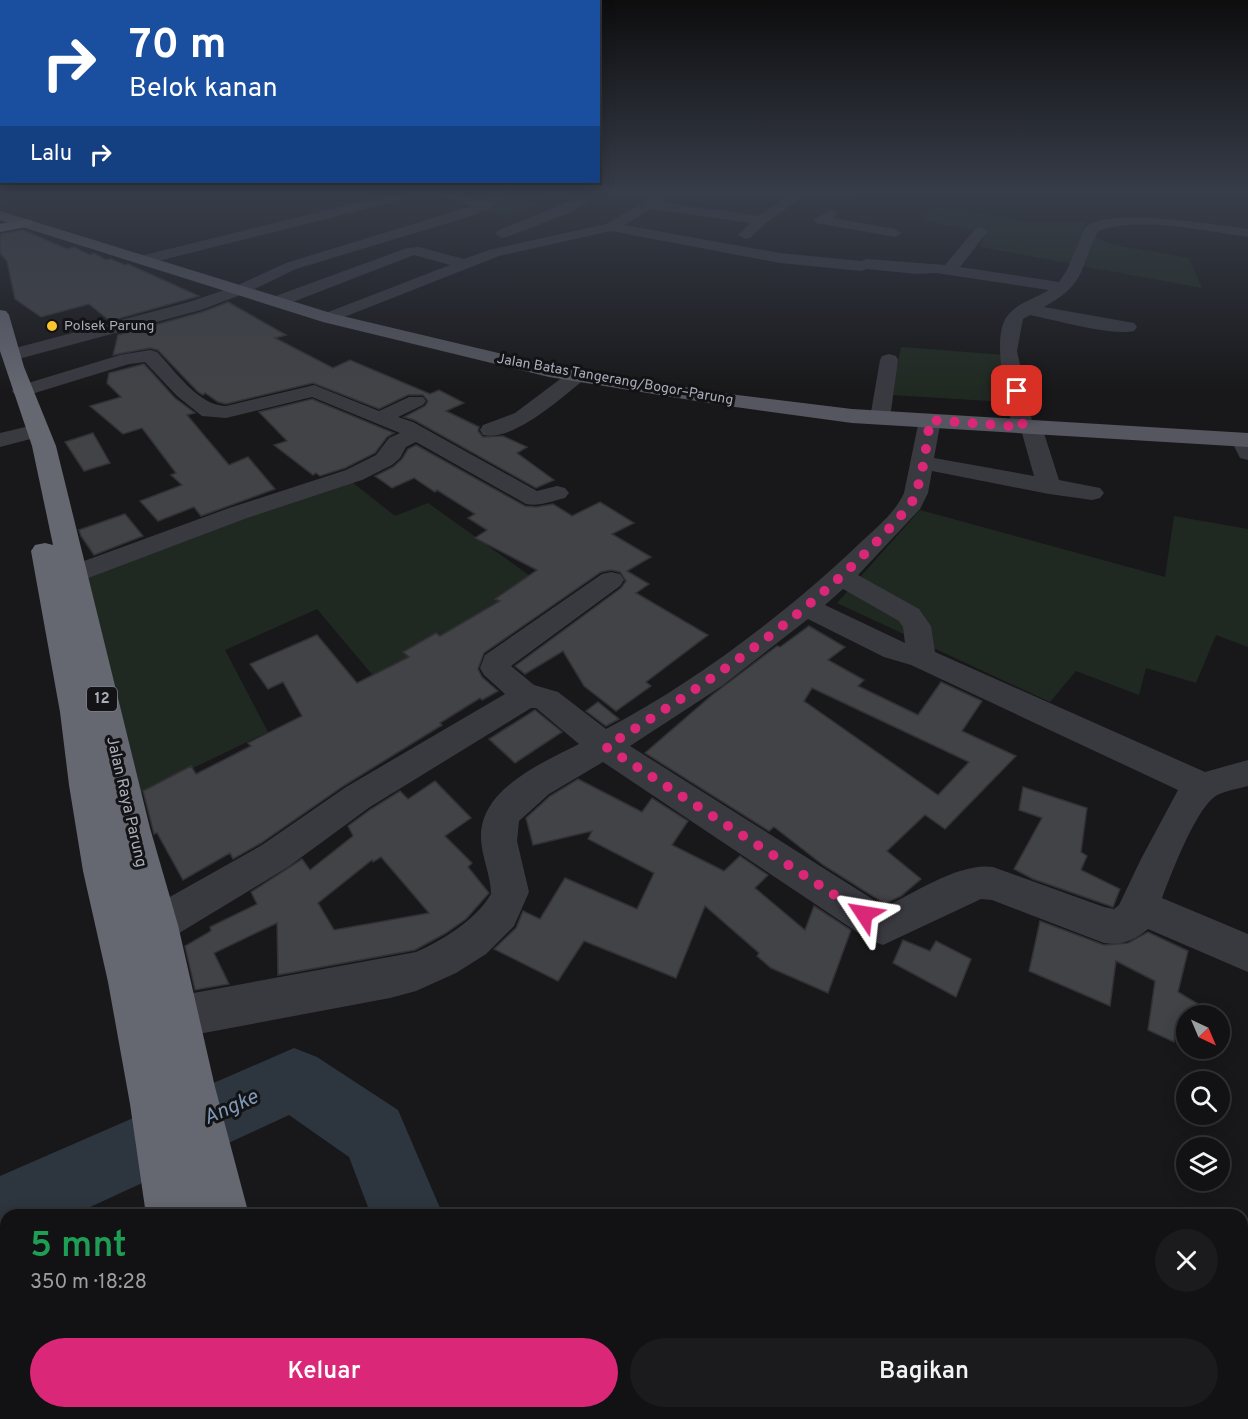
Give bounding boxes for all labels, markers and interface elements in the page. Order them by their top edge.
text: 70 m [129,20,227,73]
icon: right [30,24,108,102]
text: Belok kanan [129,72,278,106]
icon: right [84,138,117,171]
text: Lalu [30,141,72,168]
place label: Polsek Parung [64,318,154,335]
marker: Polsek Parung [45,319,59,333]
street label: Jalan Batas Tangerang/Bogor–Parung [495,351,735,409]
pin [991,365,1042,416]
icon: arrive [1000,374,1033,407]
road number: 12 [87,687,117,711]
street label: Jalan Raya Parung [101,735,151,869]
position arrow [832,882,896,946]
north arrow [1176,1005,1230,1059]
map controls [1176,1005,1230,1191]
button: search [1176,1071,1230,1125]
water label: Angke [199,1084,264,1132]
button: layers [1176,1137,1230,1191]
text: 5 mnt [30,1224,127,1270]
button: close [1155,1229,1218,1292]
text: 350 m · 18:28 [30,1270,147,1296]
button: Keluar [30,1338,618,1407]
button: Bagikan [630,1338,1218,1407]

